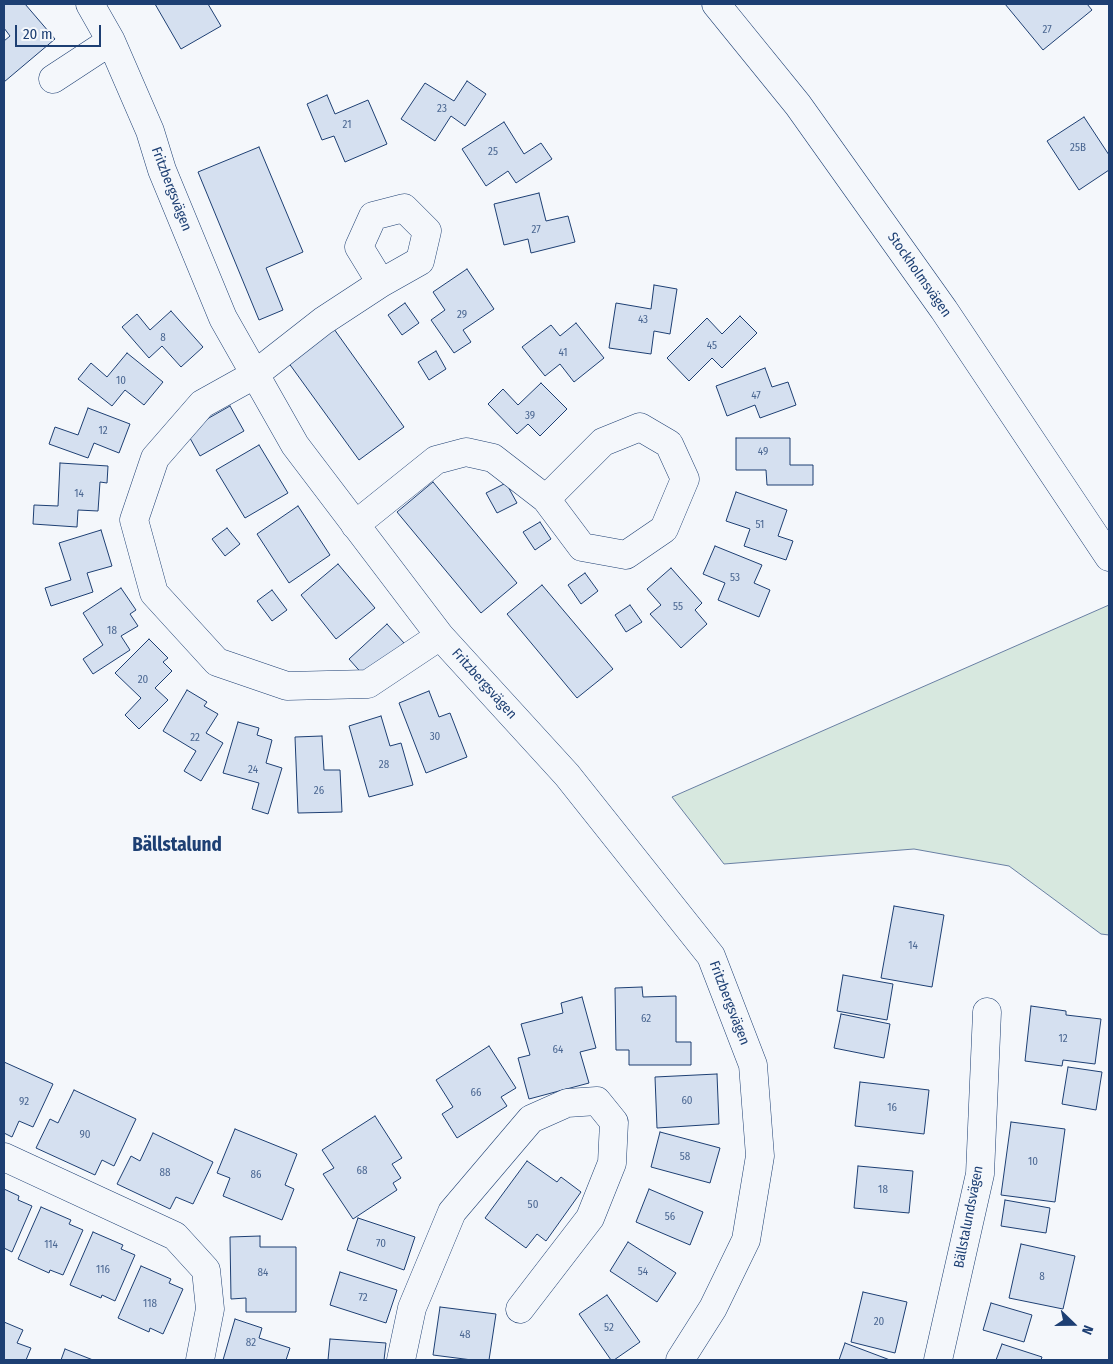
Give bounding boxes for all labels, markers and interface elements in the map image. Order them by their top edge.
scale bar [18,15,104,47]
house number: 27 [1042,23,1052,37]
text: 20 m [23,25,53,43]
house number: 23 [437,102,447,116]
house number: 21 [343,118,351,132]
house number: 25B [1070,141,1086,155]
street label: Fritzbergsvägen [147,144,195,234]
house number: 25 [488,145,498,159]
house number: 27 [531,223,541,237]
street label: Stockholmsvägen [884,229,954,321]
house number: 29 [457,308,467,322]
house number: 43 [638,313,648,327]
house number: 8 [160,331,166,345]
house number: 45 [707,339,717,353]
house number: 41 [558,346,568,360]
house number: 10 [116,374,126,388]
house number: 47 [751,389,761,403]
house number: 39 [525,409,535,423]
house number: 12 [98,424,108,438]
house number: 49 [758,445,768,459]
house number: 14 [74,487,84,501]
house number: 51 [756,518,764,532]
house number: 53 [730,571,740,585]
house number: 55 [673,600,683,614]
house number: 18 [107,624,117,638]
street label: Fritzbergsvägen [448,645,520,723]
house number: 20 [138,673,148,687]
house number: 30 [430,730,440,744]
house number: 22 [190,731,200,745]
house number: 28 [379,758,389,772]
house number: 24 [248,763,258,777]
house number: 26 [314,784,324,798]
district label: Bällstalund [132,835,222,857]
house number: 14 [908,939,918,953]
street label: Fritzbergsvägen [705,958,753,1048]
house number: 62 [641,1012,651,1026]
house number: 12 [1058,1032,1068,1046]
house number: 64 [553,1043,563,1057]
house number: 66 [471,1086,481,1100]
house number: 60 [681,1094,693,1108]
house number: 92 [19,1095,29,1109]
house number: 16 [887,1101,897,1115]
house number: 90 [79,1128,91,1142]
house number: 58 [680,1150,690,1164]
house number: 10 [1028,1155,1038,1169]
house number: 68 [357,1164,367,1178]
street label: Bällstalundsvägen [951,1164,987,1270]
house number: 88 [160,1166,170,1180]
house number: 86 [251,1168,261,1182]
house number: 18 [878,1183,888,1197]
house number: 50 [528,1198,538,1212]
house number: 56 [665,1210,675,1224]
house number: 70 [376,1237,386,1251]
house number: 114 [44,1238,58,1252]
house number: 116 [96,1263,110,1277]
house number: 54 [638,1265,648,1279]
house number: 84 [258,1266,268,1280]
house number: 8 [1039,1270,1045,1284]
house number: 72 [358,1291,368,1305]
house number: 118 [143,1297,157,1311]
north arrow [1048,1299,1098,1349]
house number: 20 [874,1315,884,1329]
house number: 52 [604,1321,614,1335]
text: N [1078,1323,1097,1337]
house number: 48 [460,1328,470,1342]
house number: 82 [246,1336,256,1350]

